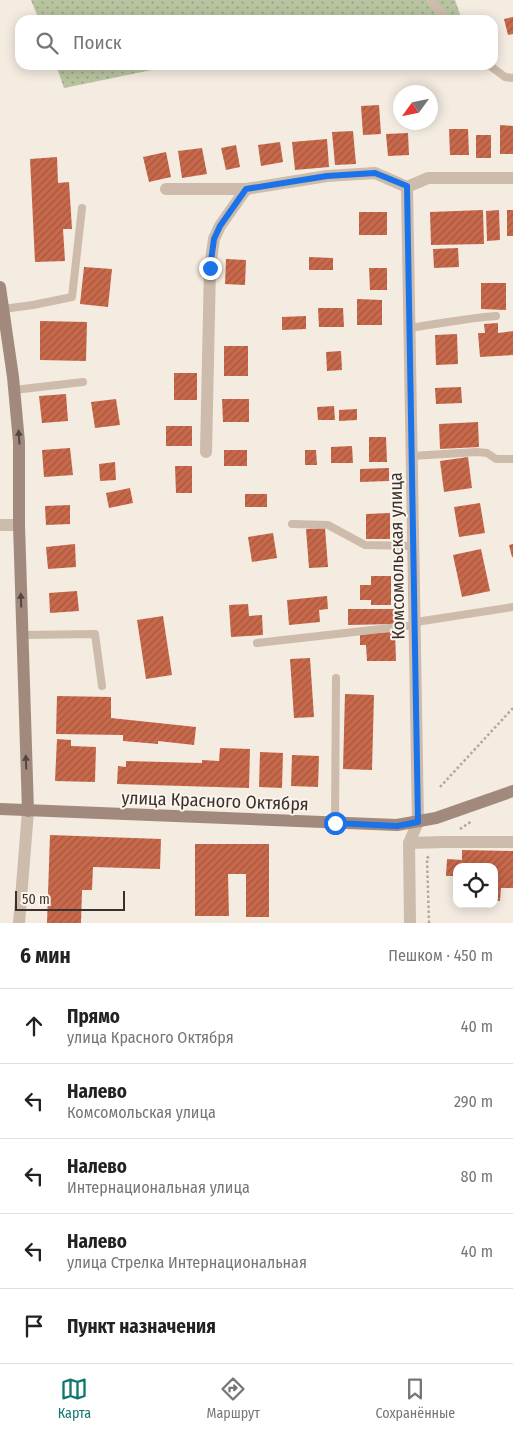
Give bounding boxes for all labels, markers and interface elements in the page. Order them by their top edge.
search box [15,15,498,70]
icon: search [33,29,61,57]
text: Поиск [73,31,122,54]
north arrow [393,85,438,130]
route end [199,257,222,280]
one-way arrow [14,429,22,445]
street label: Комсомольская улица [385,472,409,640]
one-way arrow [17,592,25,608]
one-way arrow [22,754,30,770]
street label: улица Красного Октября [121,787,309,815]
route start [324,812,347,835]
map controls [453,863,498,908]
button: locate [453,863,498,908]
scale bar [15,888,125,911]
text: 50 m [22,891,50,908]
text: 6 мин [20,943,71,969]
text: Пешком · 450 m [388,946,493,965]
text: Прямо [67,1005,120,1028]
icon: ahead [20,1012,48,1040]
text: 40 m [461,1017,493,1036]
text: улица Красного Октября [67,1028,234,1047]
text: Налево [67,1080,127,1103]
icon: left [20,1087,48,1115]
text: 290 m [454,1092,493,1111]
text: Комсомольская улица [67,1103,216,1122]
text: Налево [67,1155,127,1178]
icon: left [20,1162,48,1190]
text: 80 m [461,1167,493,1186]
text: Интернациональная улица [67,1178,250,1197]
text: Налево [67,1230,127,1253]
icon: left [20,1237,48,1265]
text: 40 m [461,1242,493,1261]
text: улица Стрелка Интернациональная [67,1253,307,1272]
icon: arrive [20,1312,48,1340]
text: Пункт назначения [67,1315,216,1338]
tab: Карта [58,1375,91,1422]
tab: Маршрут [206,1375,260,1422]
tab: Сохранённые [375,1375,455,1422]

